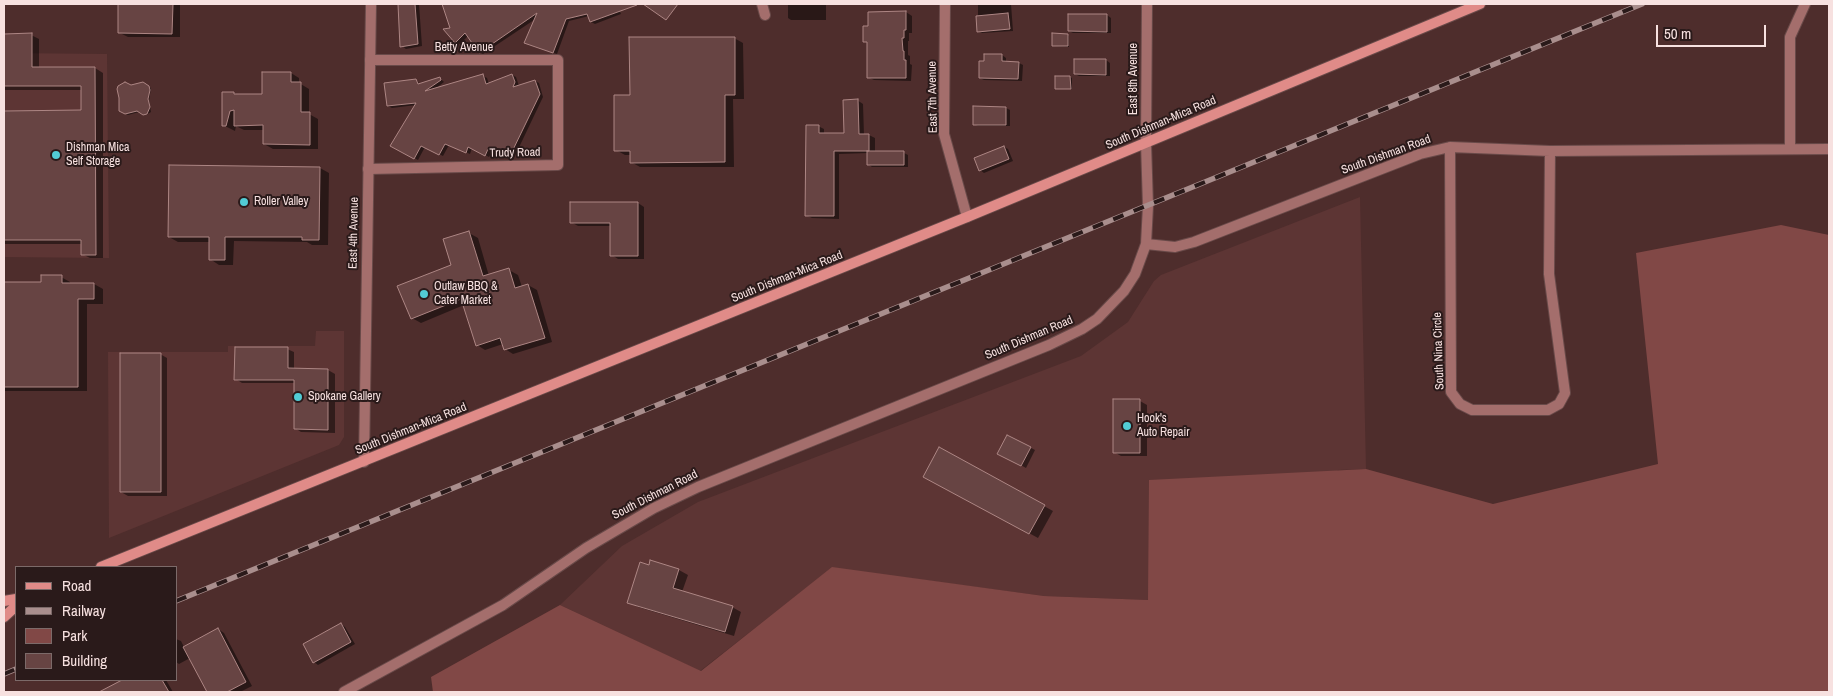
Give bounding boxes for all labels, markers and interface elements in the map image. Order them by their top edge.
scale bar [1658,15,1768,47]
text: 50 m [1664,23,1691,44]
street label: Betty Avenue [435,41,493,55]
street label: East 8th Avenue [1127,43,1141,115]
street label: East 7th Avenue [925,61,941,133]
street label: South Dishman-Mica Road [1104,93,1218,153]
street label: South Dishman Road [1339,132,1433,178]
place label: Dishman Mica Self Storage [66,141,129,169]
street label: Trudy Road [489,145,541,161]
marker: Dishman Mica Self Storage [50,149,62,161]
place label: Roller Valley [254,195,309,209]
marker: Roller Valley [238,196,250,208]
street label: East 4th Avenue [346,197,362,269]
street label: South Dishman-Mica Road [729,248,845,306]
place label: Outlaw BBQ & Cater Market [434,280,497,308]
marker: Outlaw BBQ & Cater Market [418,288,430,300]
street label: South Nina Circle [1430,312,1448,390]
street label: South Dishman Road [983,313,1075,363]
place label: Spokane Gallery [308,390,381,404]
marker: Spokane Gallery [292,391,304,403]
street label: South Dishman-Mica Road [353,400,469,458]
place label: Hook's Auto Repair [1137,412,1190,440]
marker: Hook's Auto Repair [1121,420,1133,432]
street label: South Dishman Road [610,467,700,523]
legend [15,566,178,681]
text: Road [62,575,91,596]
text: Railway [62,600,106,621]
text: Park [62,625,87,646]
text: Building [62,650,107,671]

